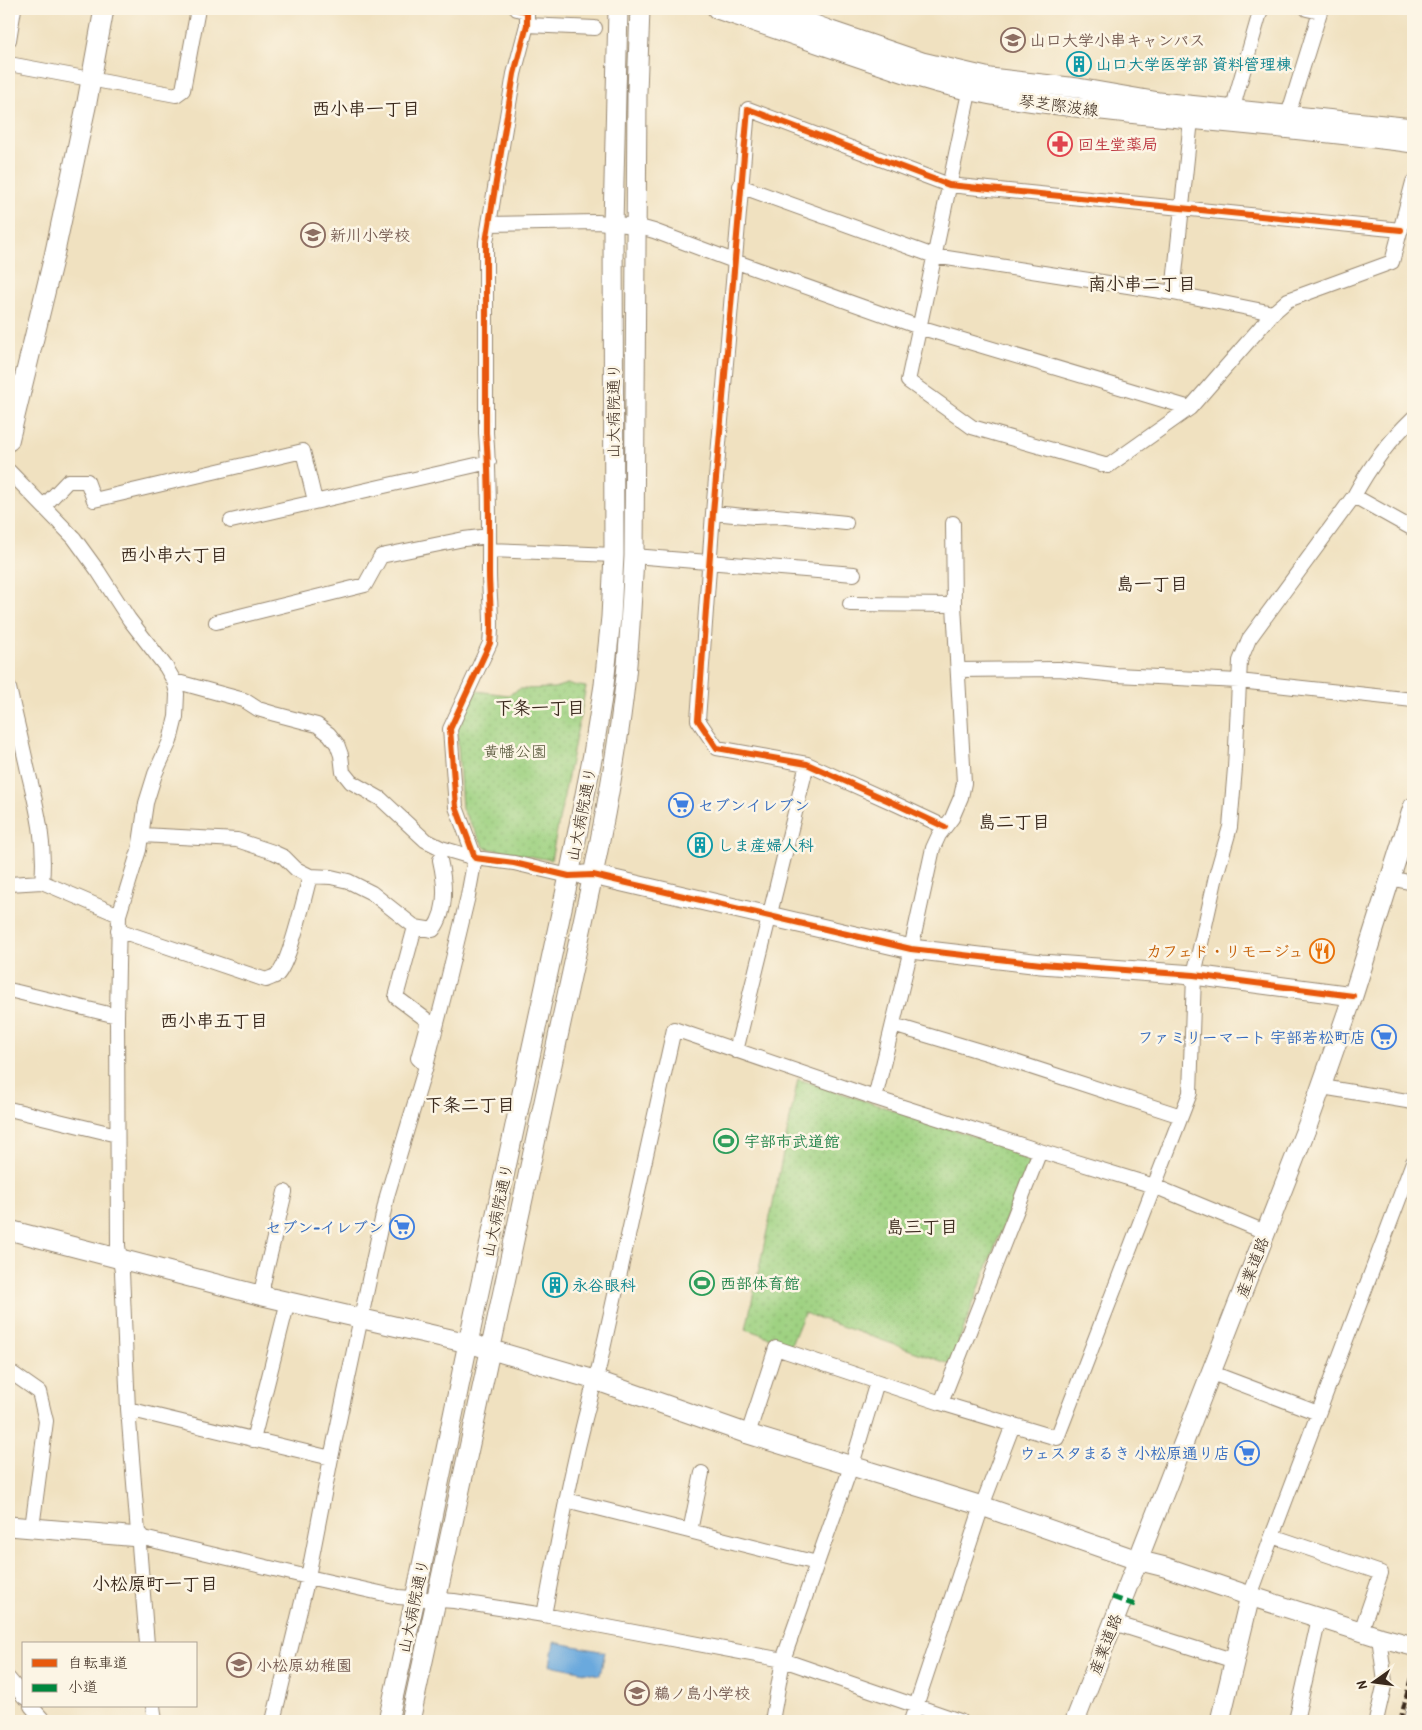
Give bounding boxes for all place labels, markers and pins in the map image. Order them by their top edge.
school or university icon: 山口大学小串キャンパス [1000,27,1026,53]
place label: 山口大学小串キャンパス [1030,29,1205,51]
building icon: 山口大学医学部 資料管理棟 [1066,51,1092,77]
place label: 山口大学医学部 資料管理棟 [1096,53,1293,75]
pharmacy icon: 回生堂薬局 [1047,131,1073,157]
place label: 回生堂薬局 [1078,133,1158,155]
school or university icon: 新川小学校 [300,222,326,248]
place label: 新川小学校 [330,224,410,246]
supermarket icon: セブンイレブン [668,792,694,818]
place label: セブンイレブン [698,794,810,816]
building icon: しま産婦人科 [687,832,713,858]
place label: しま産婦人科 [718,834,814,856]
restaurant icon: カフェド・リモージュ [1309,938,1335,964]
place label: カフェド・リモージュ [1146,940,1304,962]
supermarket icon: ファミリーマート 宇部若松町店 [1371,1024,1397,1050]
place label: ファミリーマート 宇部若松町店 [1138,1026,1366,1048]
sports icon: 宇部市武道館 [713,1128,739,1154]
place label: 宇部市武道館 [744,1130,840,1152]
supermarket icon: セブン-イレブン [389,1214,415,1240]
place label: セブン-イレブン [266,1216,384,1238]
sports icon: 西部体育館 [689,1270,715,1296]
building icon: 永谷眼科 [542,1272,568,1298]
place label: 西部体育館 [720,1272,800,1294]
place label: 永谷眼科 [572,1274,636,1296]
supermarket icon: ウェスタまるき 小松原通り店 [1234,1440,1260,1466]
place label: ウェスタまるき 小松原通り店 [1019,1442,1230,1464]
school or university icon: 小松原幼稚園 [226,1652,252,1678]
place label: 小松原幼稚園 [256,1654,352,1676]
school or university icon: 鵜ノ島小学校 [624,1680,650,1706]
place label: 鵜ノ島小学校 [654,1682,750,1704]

